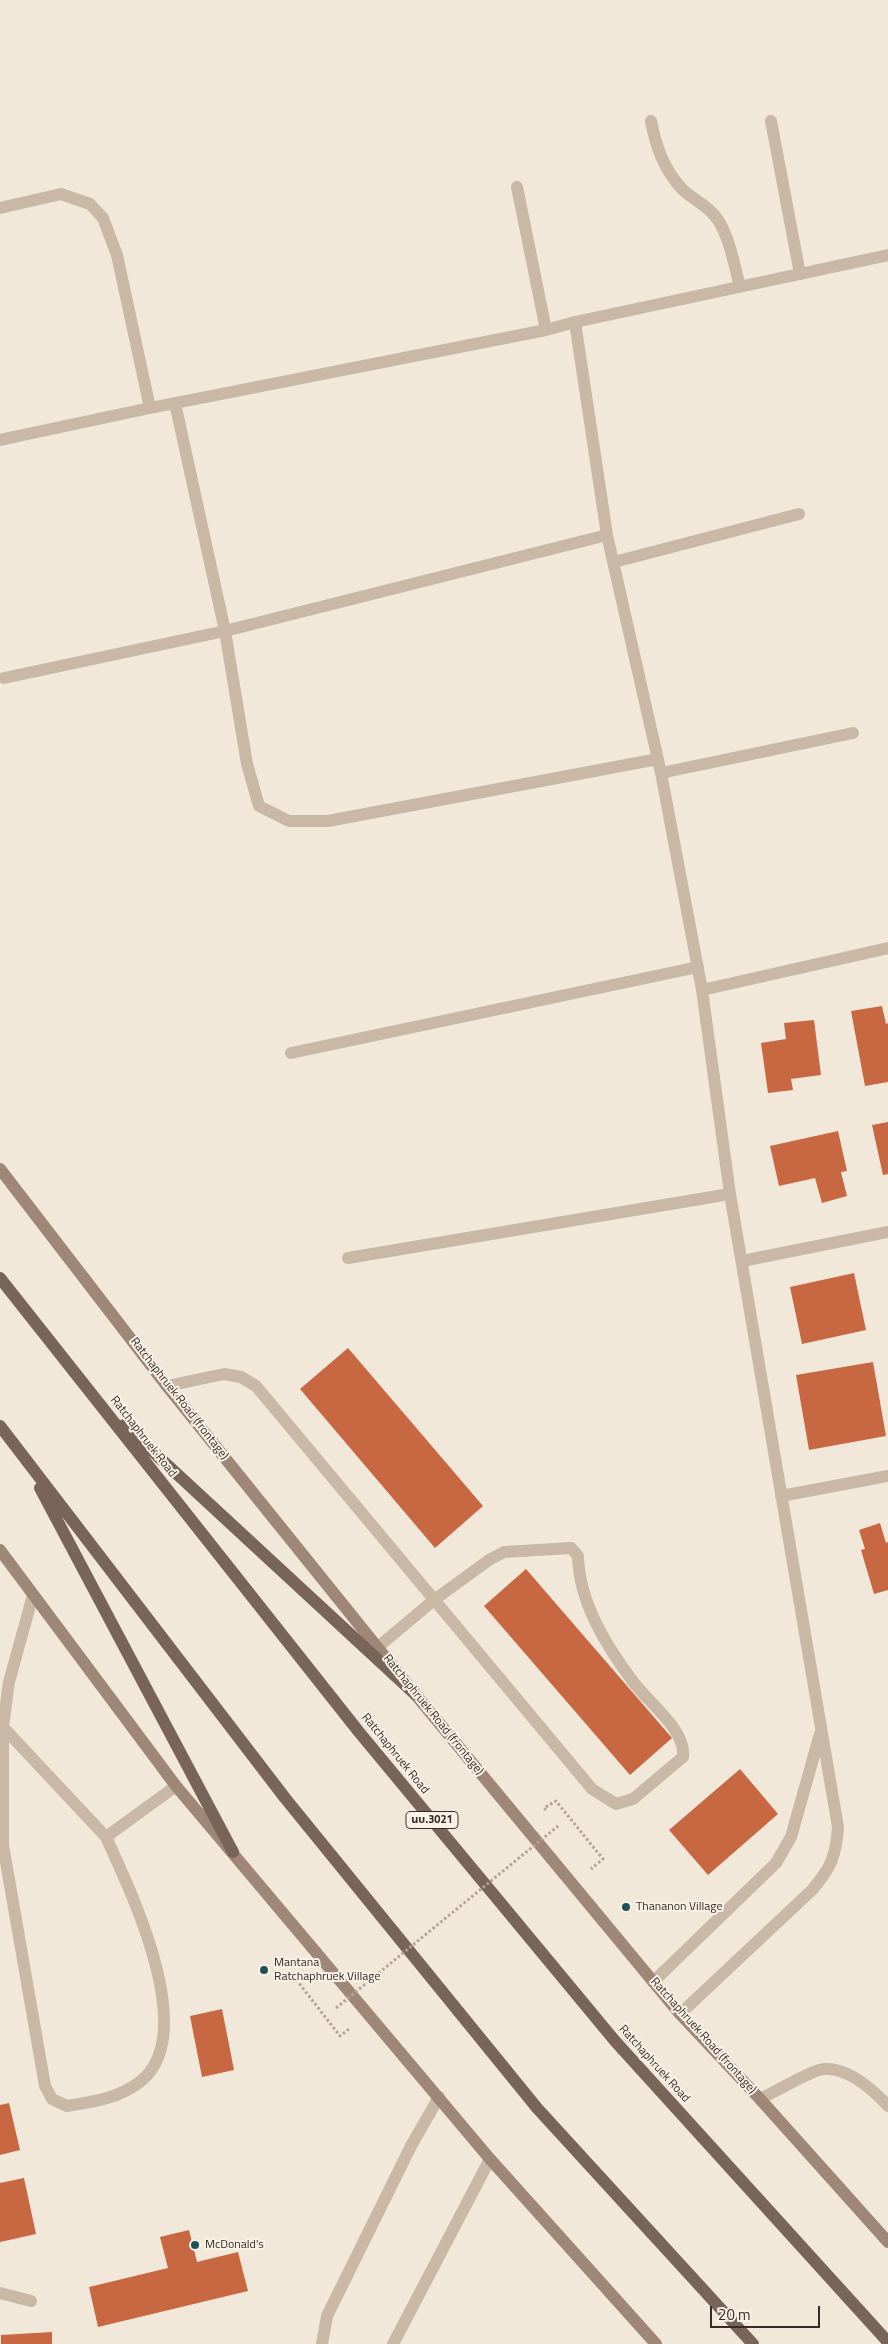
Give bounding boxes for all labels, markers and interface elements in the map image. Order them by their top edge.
street label: Ratchaphruek Road (frontage) [127,1335,231,1463]
street label: Ratchaphruek Road [107,1394,179,1480]
street label: Ratchaphruek Road (frontage) [380,1652,486,1778]
street label: Ratchaphruek Road [358,1711,432,1797]
road number: นบ.3021 [406,1812,458,1828]
place label: Thananon Village [636,1900,722,1914]
marker: Thananon Village [620,1901,632,1913]
place label: Mantana Ratchaphruek Village [274,1956,380,1984]
marker: Mantana Ratchaphruek Village [258,1964,270,1976]
street label: Ratchaphruek Road (frontage) [647,1975,759,2097]
street label: Ratchaphruek Road [616,2022,692,2106]
place label: McDonald's [205,2238,264,2252]
marker: McDonald's [189,2239,201,2251]
scale bar [713,2296,823,2328]
text: 20 m [718,2303,751,2326]

